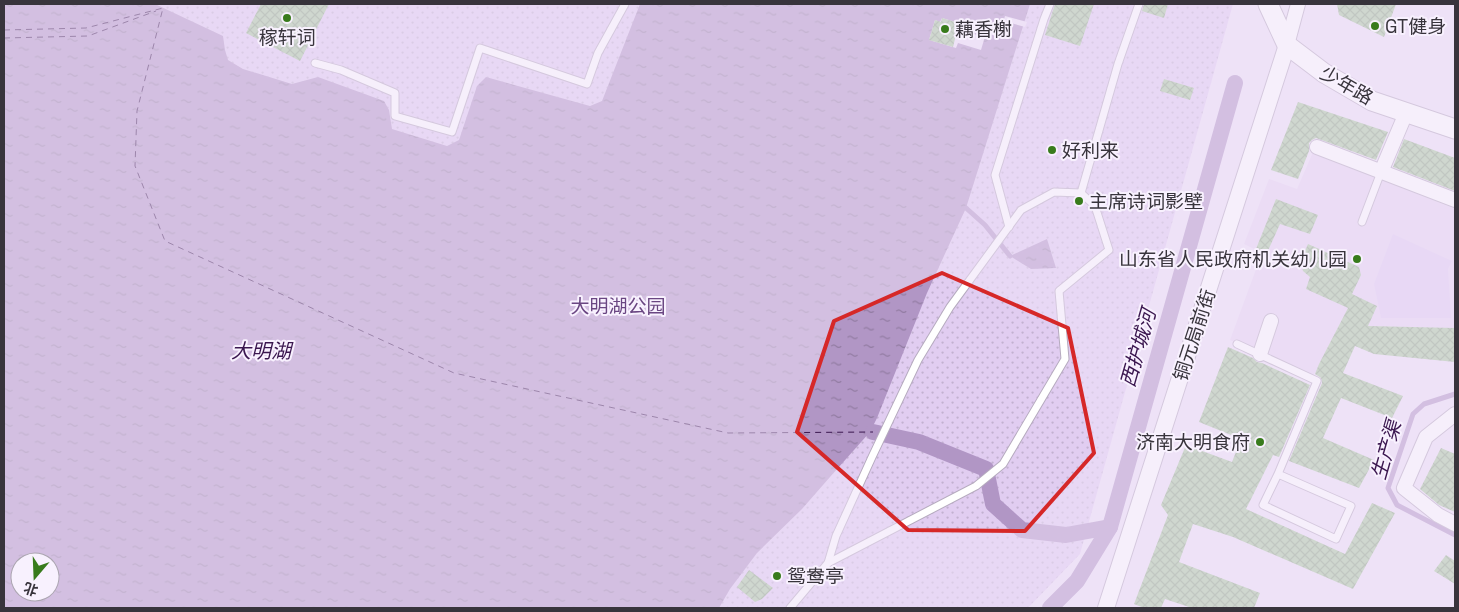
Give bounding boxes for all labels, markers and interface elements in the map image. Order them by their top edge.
marker: 稼轩词 [281,12,293,24]
place label: GT健身 [1385,14,1446,39]
place label: 藕香榭 [955,17,1012,42]
marker: GT健身 [1369,20,1381,32]
marker: 藕香榭 [939,23,951,35]
place label: 稼轩词 [258,25,316,50]
street label: 少年路 [1316,60,1378,111]
place label: 好利来 [1062,138,1119,163]
marker: 好利来 [1046,144,1058,156]
place label: 主席诗词影壁 [1089,189,1203,214]
marker: 主席诗词影壁 [1073,195,1085,207]
place label: 山东省人民政府机关幼儿园 [1119,247,1347,272]
marker: 山东省人民政府机关幼儿园 [1351,253,1363,265]
street label: 铜元局前街 [1168,286,1221,384]
park label: 大明湖公园 [570,294,666,319]
water label: 西护城河 [1114,302,1163,390]
water label: 大明湖 [231,338,294,364]
water label: 生产渠 [1365,415,1408,482]
place label: 济南大明食府 [1136,430,1250,455]
marker: 济南大明食府 [1254,436,1266,448]
north arrow [10,552,60,602]
place label: 鸳鸯亭 [787,564,844,589]
marker: 鸳鸯亭 [771,570,783,582]
text: 北 [21,579,40,600]

